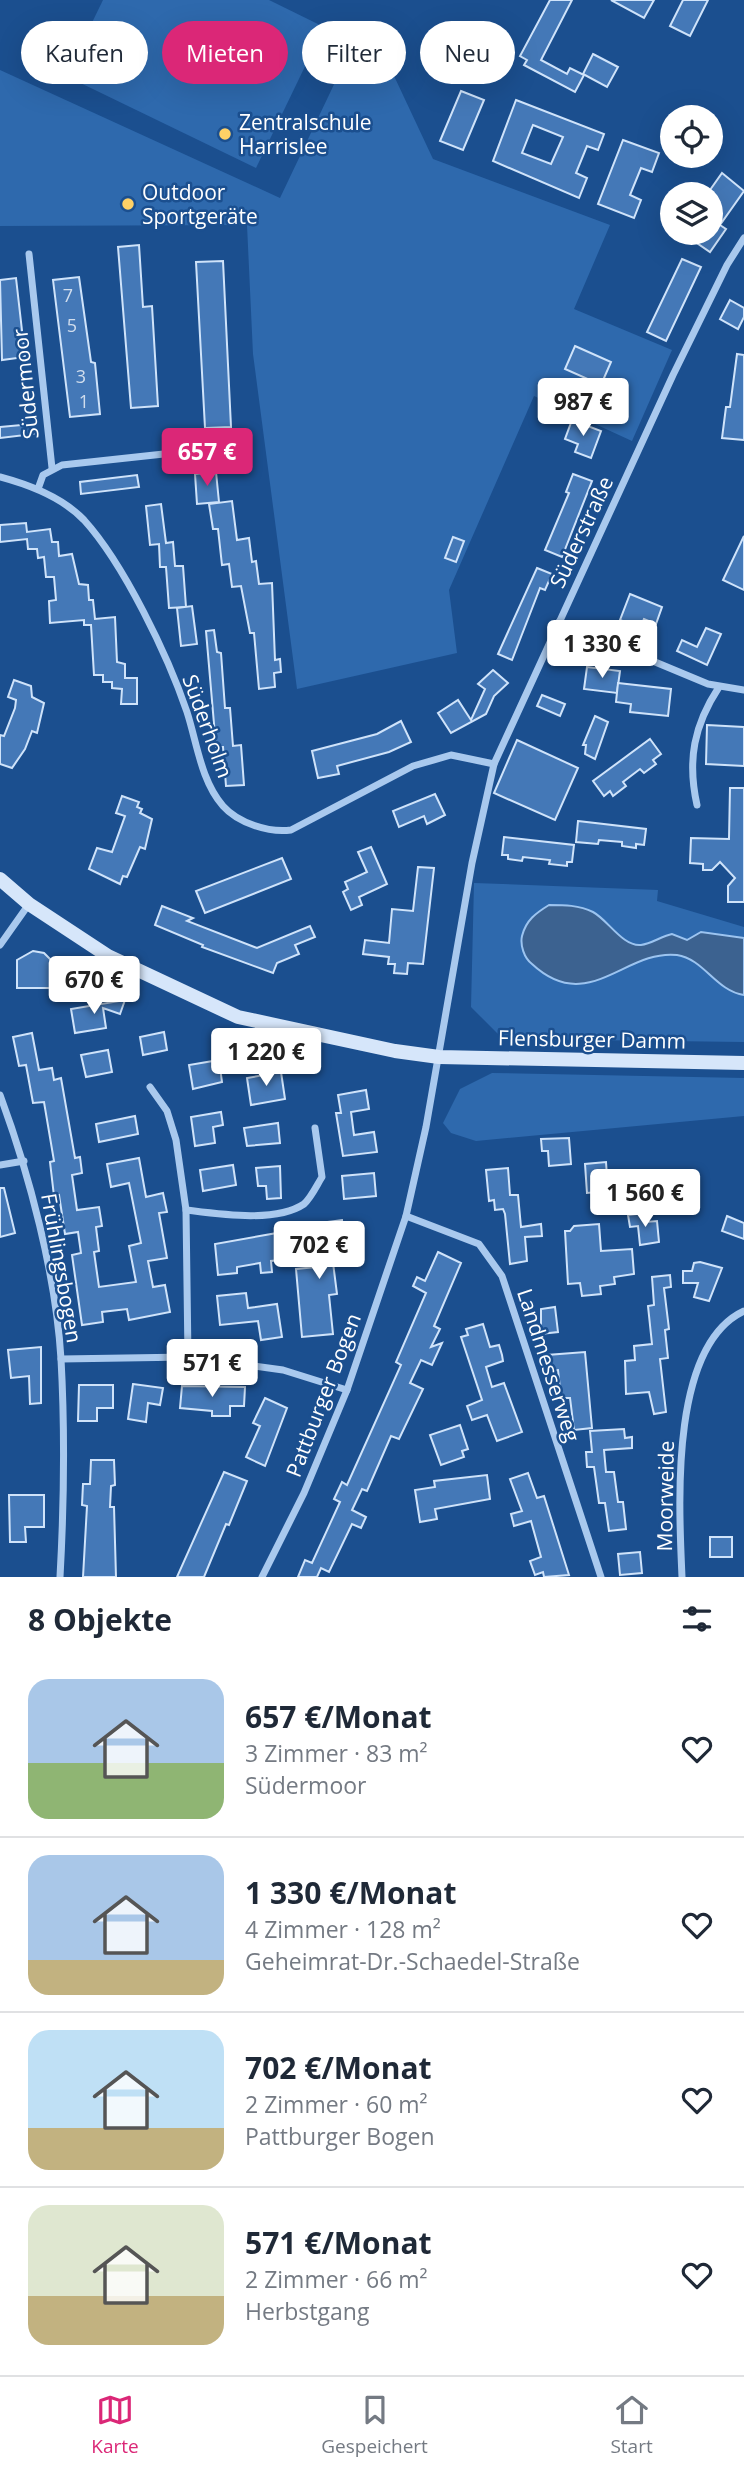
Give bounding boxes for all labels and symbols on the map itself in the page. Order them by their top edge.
place label: Zentralschule Harrislee [239,108,372,160]
marker: Zentralschule Harrislee [217,126,233,142]
place label: Outdoor Sportgeräte [142,178,258,230]
marker: Outdoor Sportgeräte [120,196,136,212]
house number: 7 [63,283,73,307]
house number: 5 [67,313,77,337]
street label: Südermoor [5,327,45,441]
house number: 3 [76,364,86,388]
pin: 987 € [534,378,632,438]
house number: 1 [79,389,89,413]
pin: 657 € [158,428,256,488]
street label: Süderstraße [543,472,619,592]
pin: 1 330 € [537,620,667,680]
street label: Süderholm [176,671,240,781]
pin: 670 € [45,956,143,1016]
street label: Flensburger Damm [498,1023,686,1055]
pin: 1 220 € [201,1028,331,1088]
pin: 1 560 € [580,1170,710,1229]
street label: Frühlingsbogen [35,1191,89,1345]
pin: 702 € [270,1222,368,1281]
street label: Landmesserweg [511,1285,587,1445]
street label: Pattburger Bogen [279,1309,367,1481]
pin: 571 € [163,1340,261,1399]
street label: Moorweide [650,1440,680,1552]

